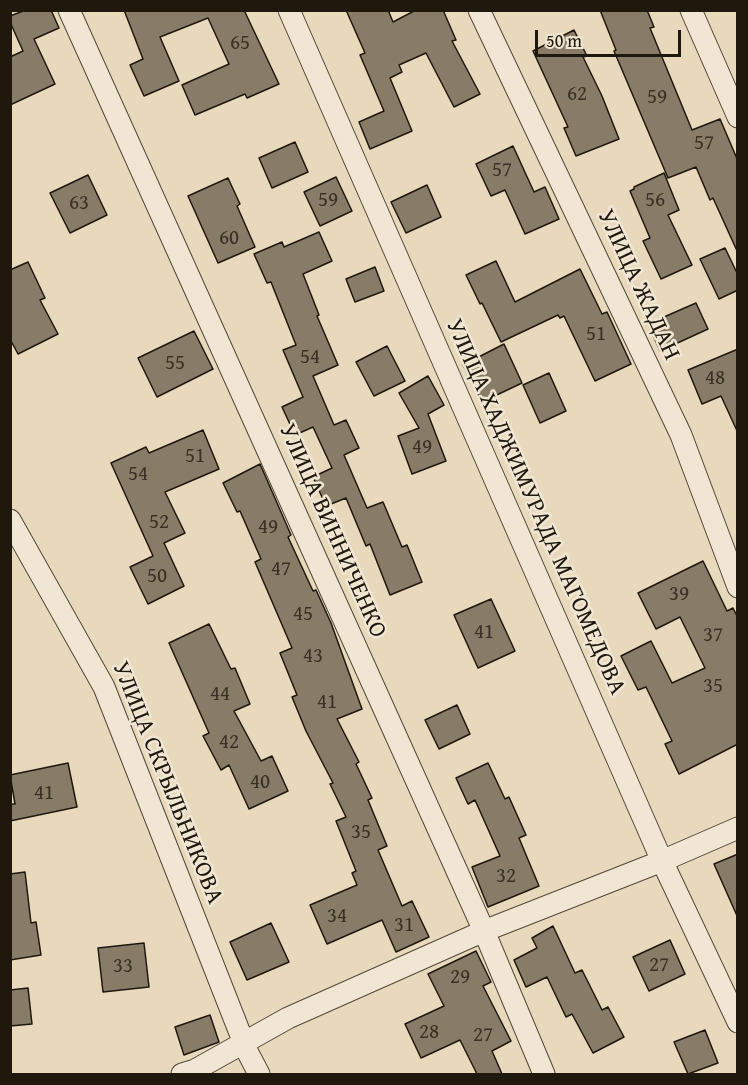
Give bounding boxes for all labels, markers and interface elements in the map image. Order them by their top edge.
scale bar [538,18,684,56]
text: 50 m [546,27,582,54]
house number: 65 [230,31,250,57]
house number: 62 [567,82,587,108]
house number: 59 [647,85,667,111]
house number: 57 [694,131,714,157]
house number: 57 [492,158,512,184]
house number: 59 [318,188,338,214]
house number: 56 [645,188,665,214]
house number: 63 [69,191,89,217]
street label: УЛИЦА ЖАДАН [590,205,686,365]
house number: 60 [219,226,239,252]
street label: УЛИЦА ХАДЖИМУРАДА МАГОМЕДОВА [439,315,631,699]
house number: 51 [586,322,606,348]
house number: 54 [300,345,320,371]
house number: 55 [165,351,185,377]
house number: 48 [705,366,725,392]
street label: УЛИЦА ВИННИЧЕНКО [272,420,392,642]
house number: 49 [412,435,432,461]
house number: 51 [185,444,205,470]
house number: 54 [128,462,148,488]
house number: 52 [149,510,169,536]
house number: 49 [258,515,278,541]
house number: 47 [271,557,291,583]
house number: 50 [147,564,167,590]
house number: 39 [669,582,689,608]
house number: 45 [293,602,313,628]
house number: 41 [474,620,494,646]
house number: 37 [703,623,723,649]
house number: 43 [303,644,323,670]
street label: УЛИЦА СКРЫЛЬНИКОВА [105,658,229,908]
house number: 35 [703,674,723,700]
house number: 44 [210,682,230,708]
house number: 41 [317,690,337,716]
house number: 42 [219,730,239,756]
house number: 40 [250,770,270,796]
house number: 41 [34,781,54,807]
house number: 35 [351,820,371,846]
house number: 32 [496,864,516,890]
house number: 34 [327,904,347,930]
house number: 31 [394,913,414,939]
house number: 27 [649,953,669,979]
house number: 33 [113,954,133,980]
house number: 29 [450,965,470,991]
house number: 28 [419,1020,439,1046]
house number: 27 [473,1023,493,1049]

